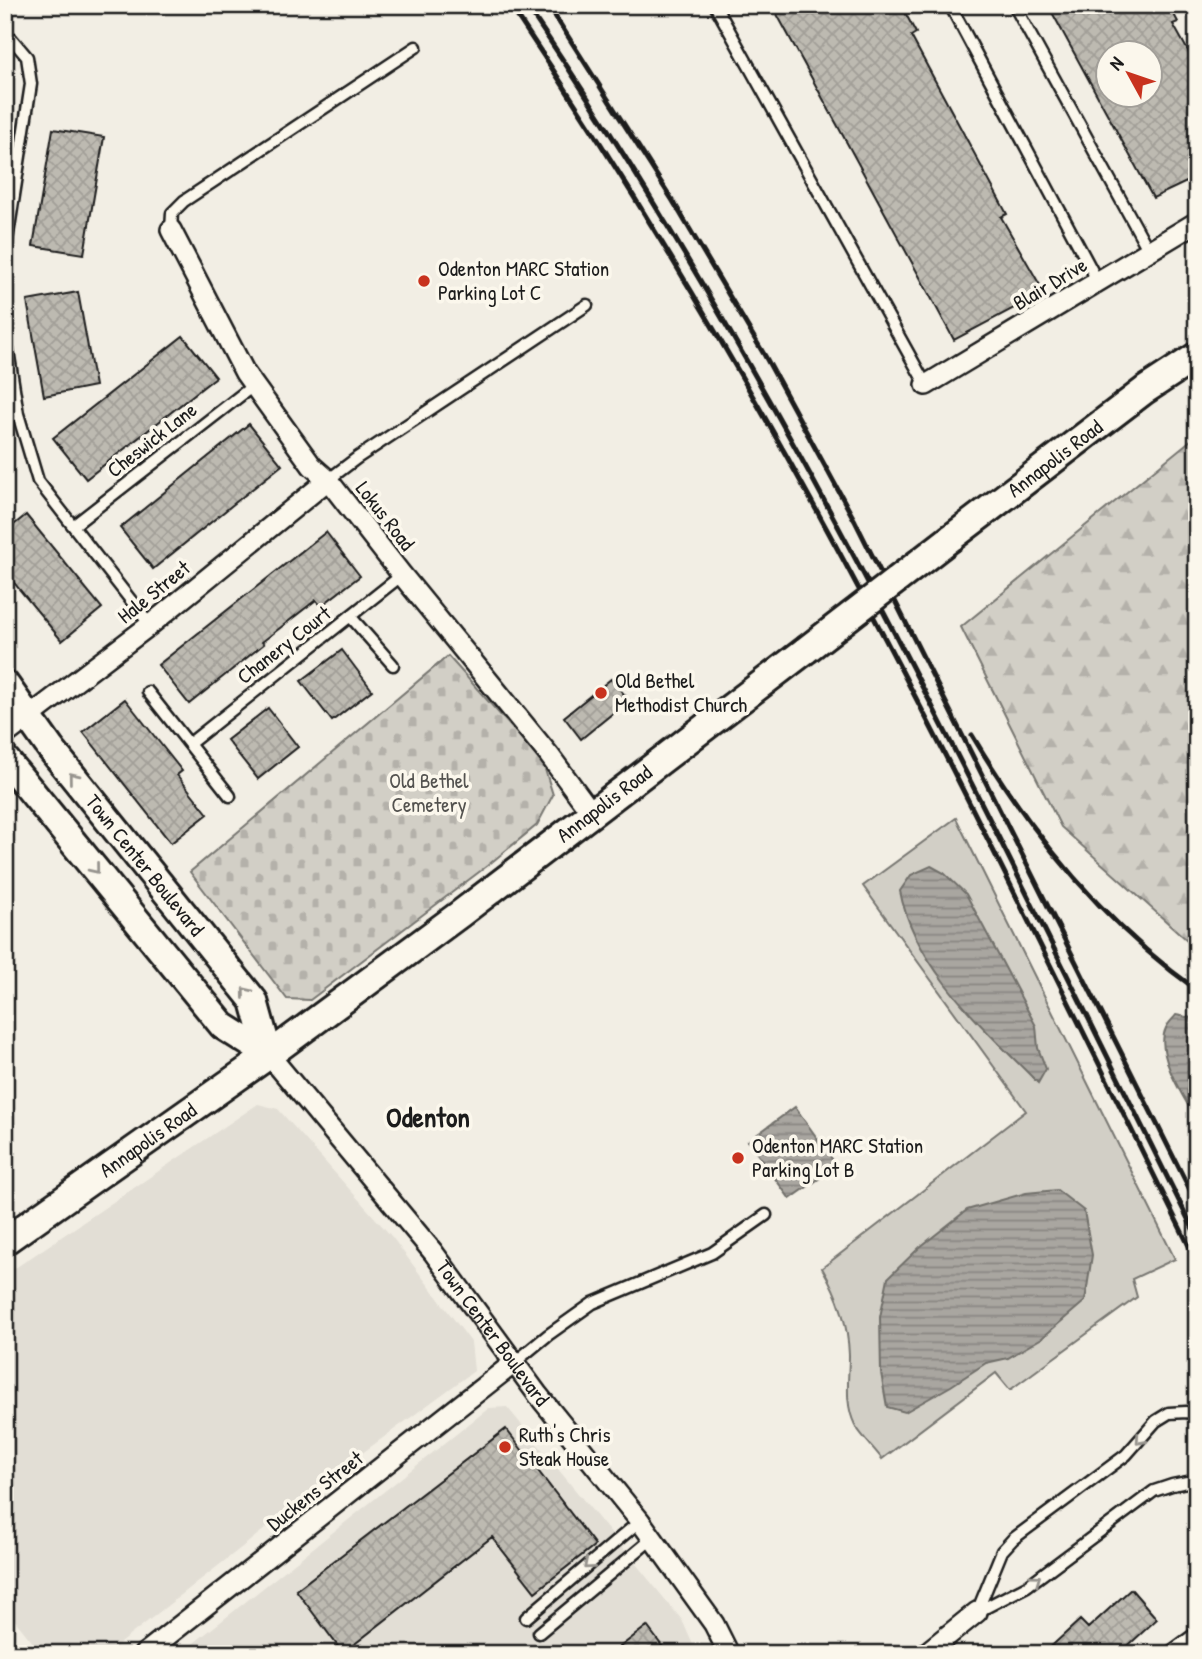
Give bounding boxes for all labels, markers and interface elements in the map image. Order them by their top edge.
north arrow [1094,38,1164,108]
text: N [1103,51,1129,75]
street label: Blair Drive [1007,250,1092,317]
place label: Odenton MARC Station Parking Lot C [438,254,609,307]
marker: Odenton MARC Station Parking Lot C [416,273,432,289]
street label: Cheswick Lane [101,395,203,484]
street label: Annapolis Road [1001,412,1108,504]
street label: Lokus Road [349,475,422,556]
street label: Hale Street [111,553,197,630]
street label: Chanery Court [231,598,337,690]
place label: Old Bethel Methodist Church [615,666,747,719]
marker: Old Bethel Methodist Church [593,685,609,701]
street label: Annapolis Road [551,758,658,849]
park label: Old Bethel Cemetery [389,766,469,819]
one-way arrow [68,772,81,784]
street label: Town Center Boulevard [79,788,211,942]
one-way arrow [87,860,99,873]
one-way arrow [242,987,255,999]
street label: Annapolis Road [93,1096,202,1184]
district label: Odenton [386,1098,470,1136]
place label: Odenton MARC Station Parking Lot B [752,1131,923,1184]
marker: Odenton MARC Station Parking Lot B [730,1150,746,1166]
street label: Town Center Boulevard [430,1254,556,1412]
place label: Ruth's Chris Steak House [519,1420,611,1473]
one-way arrow [1135,1432,1148,1445]
marker: Ruth's Chris Steak House [497,1439,513,1455]
street label: Duckens Street [260,1443,369,1537]
one-way arrow [583,1557,596,1569]
one-way arrow [1028,1575,1041,1588]

